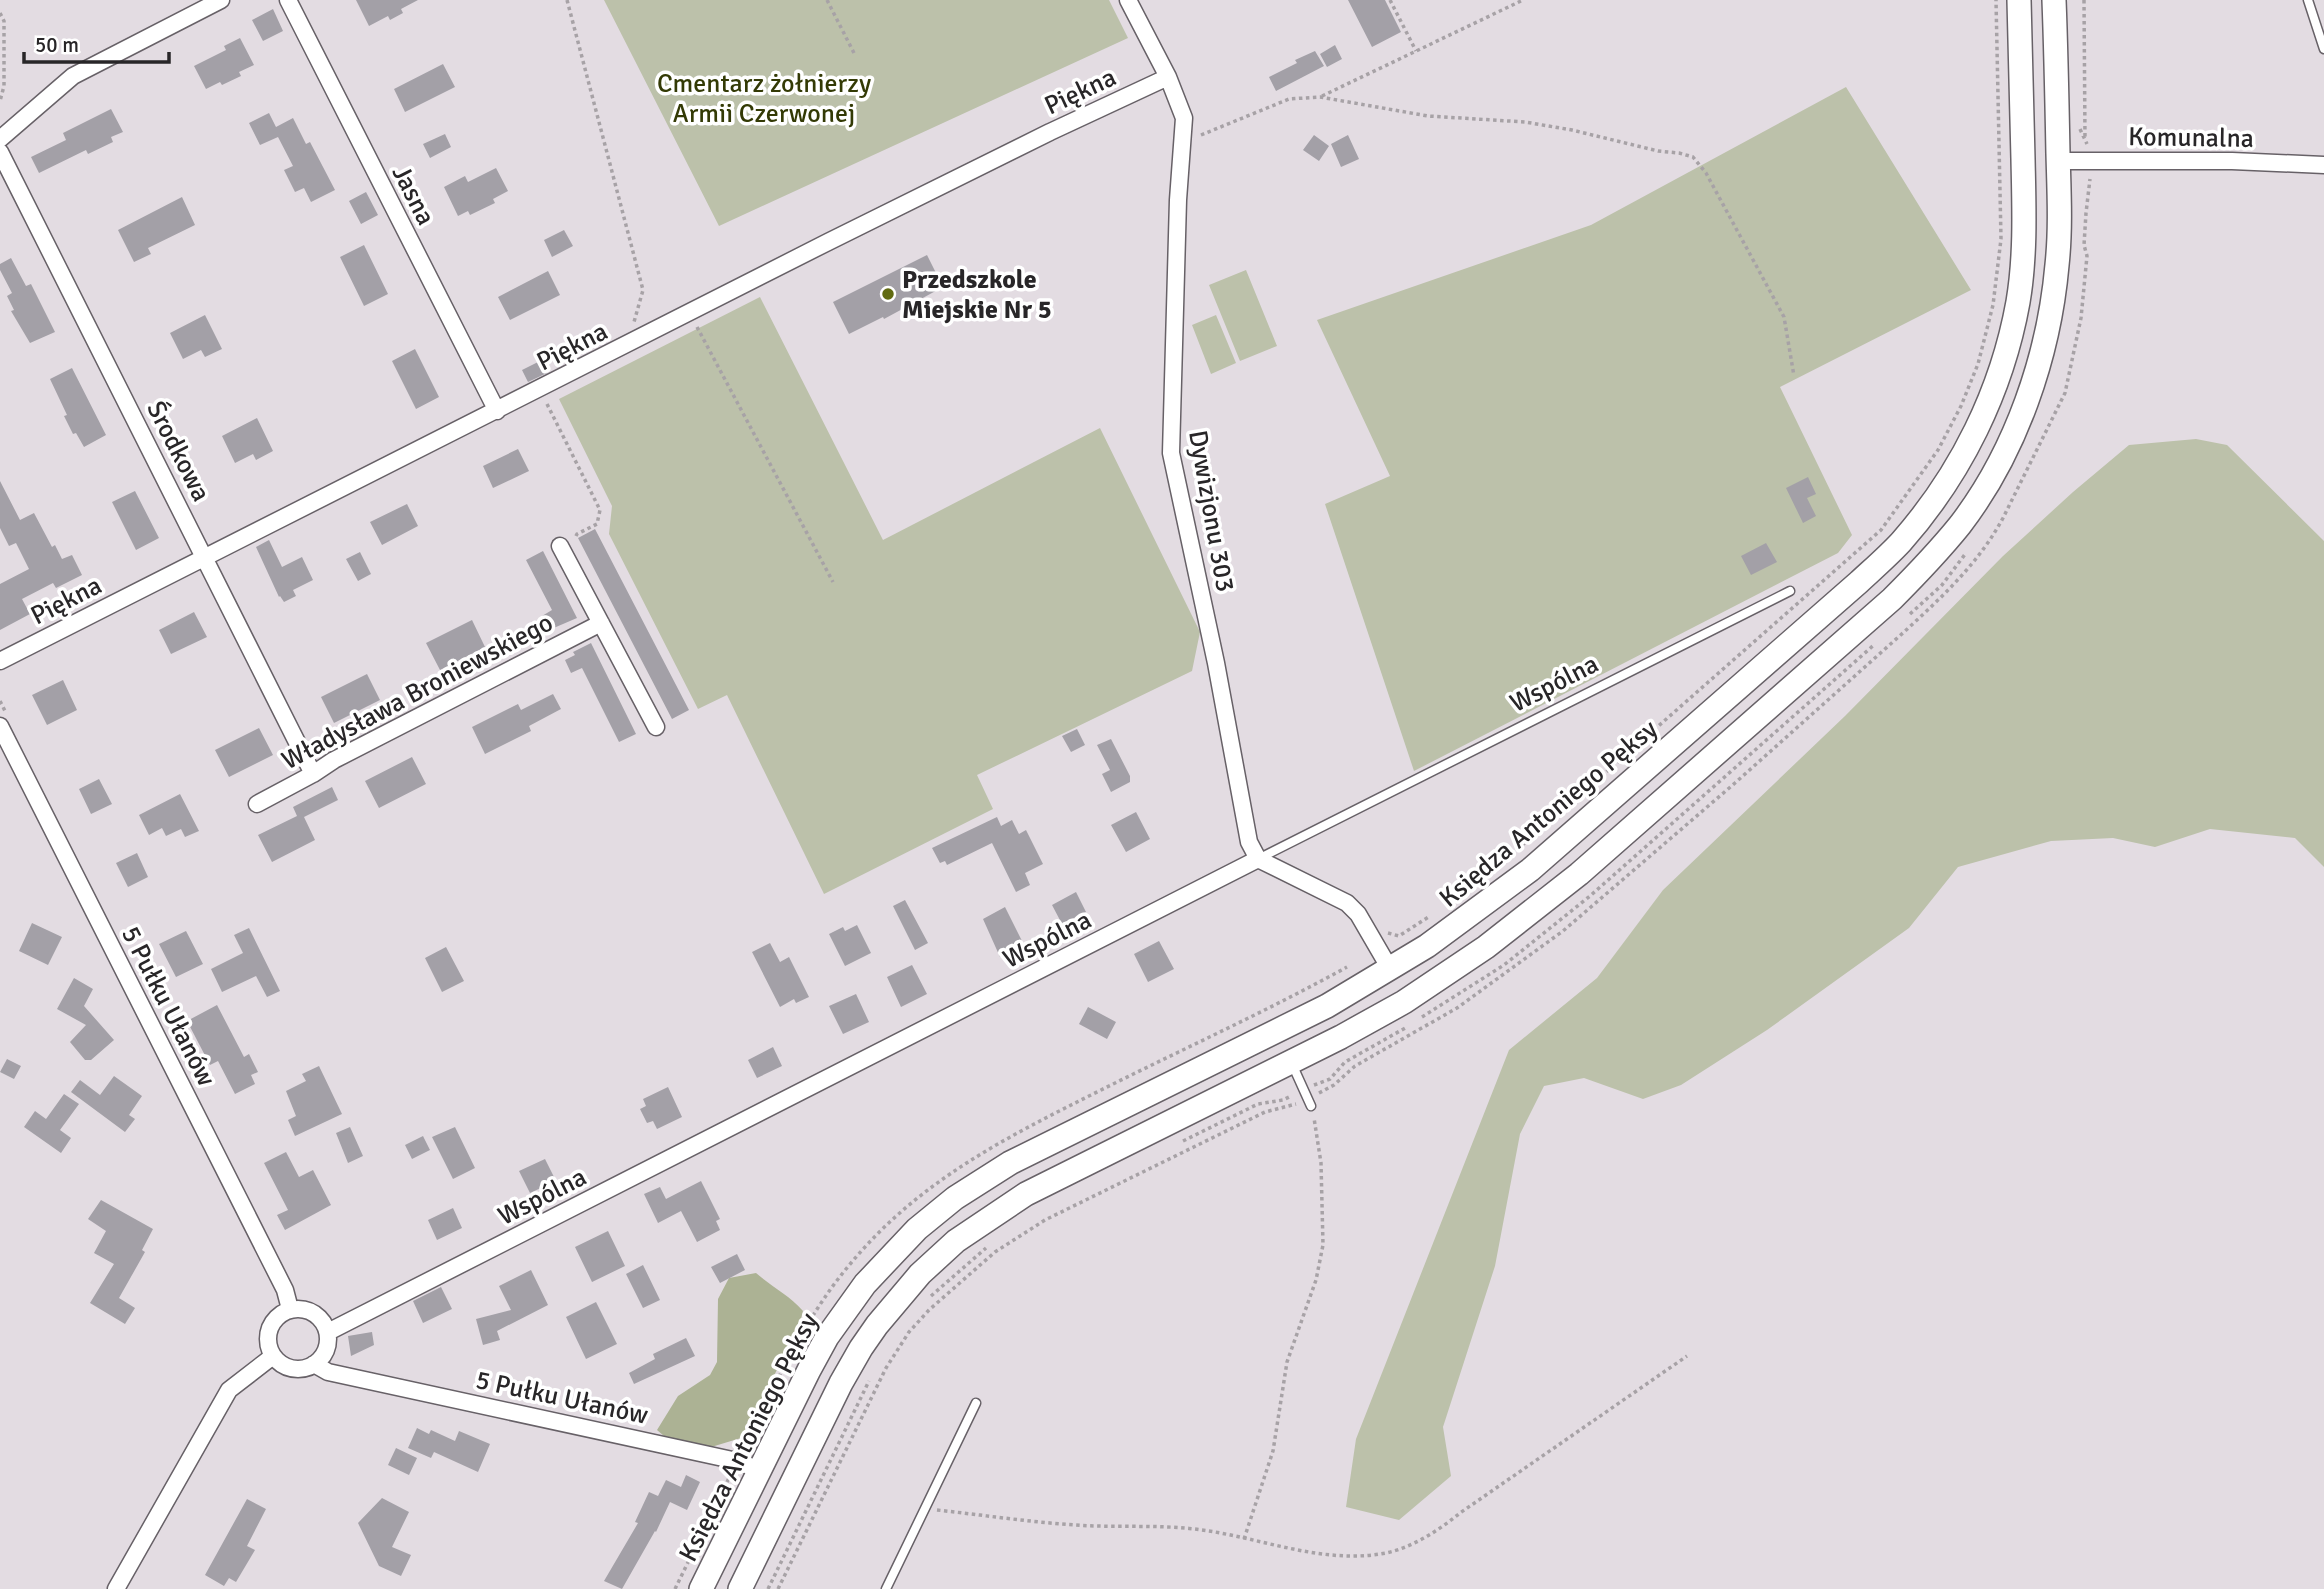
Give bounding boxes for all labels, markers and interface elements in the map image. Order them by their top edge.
scale bar [24,21,170,65]
text: 50 m [35,32,79,58]
street label: Piękna [1040,62,1121,122]
park label: Cmentarz żołnierzy Armii Czerwonej [657,68,871,130]
street label: Komunalna [2128,121,2254,155]
street label: Jasna [385,160,442,231]
place label: Przedszkole Miejskie Nr 5 [902,264,1052,326]
marker: Przedszkole Miejskie Nr 5 [880,286,896,302]
street label: Piękna [532,316,613,378]
street label: Środkowa [139,396,217,507]
street label: Dywizjonu 303 [1181,428,1241,595]
street label: Piękna [26,570,107,632]
street label: Władysława Broniewskiego [276,607,558,777]
street label: Wspólna [1505,648,1604,720]
street label: Księdza Antoniego Pęksy [1433,713,1664,914]
street label: Wspólna [998,904,1097,976]
street label: 5 Pułku Ułanów [114,921,222,1092]
street label: Wspólna [493,1161,592,1233]
street label: Księdza Antoniego Pęksy [672,1308,825,1567]
street label: 5 Pułku Ułanów [473,1364,651,1432]

